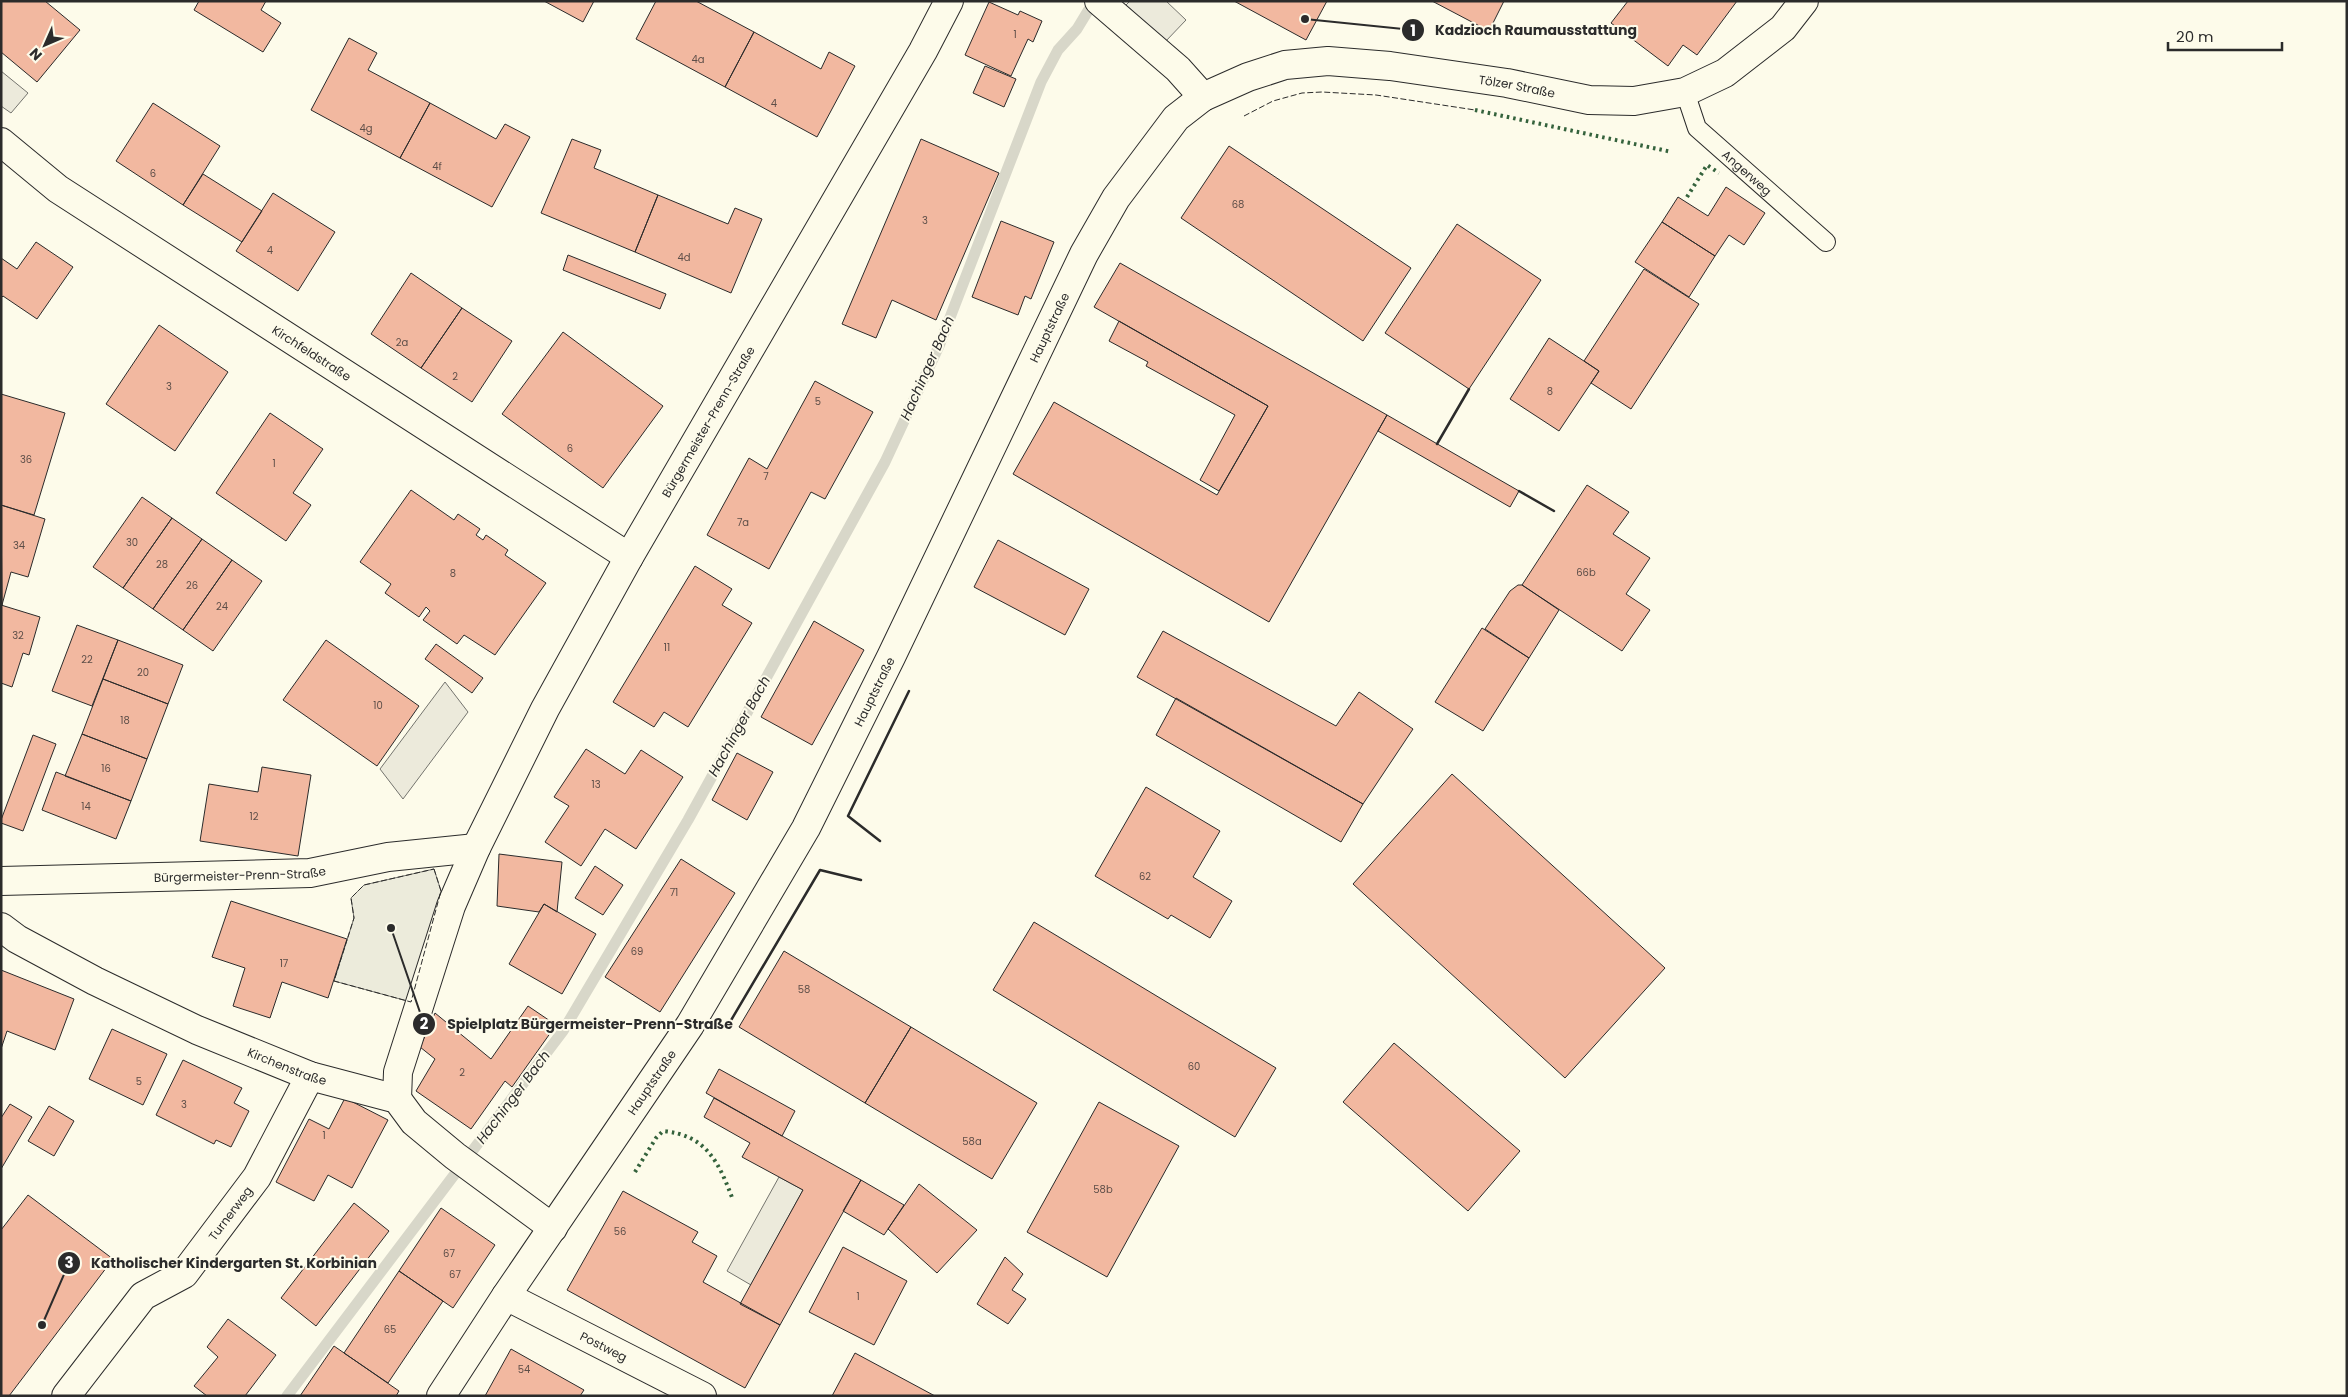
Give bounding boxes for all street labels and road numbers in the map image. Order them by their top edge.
street label: Tölzer Straße [1478,71,1557,101]
street label: Angerweg [1719,146,1776,199]
street label: Hauptstraße [1025,290,1073,365]
street label: Kirchfeldstraße [269,321,355,384]
street label: Bürgermeister-Prenn-Straße [657,343,758,500]
street label: Hauptstraße [849,654,898,729]
street label: Bürgermeister-Prenn-Straße [154,861,327,886]
street label: Kirchenstraße [245,1043,329,1089]
street label: Hauptstraße [623,1046,680,1118]
street label: Turnerweg [204,1183,256,1244]
street label: Postweg [578,1327,630,1365]

